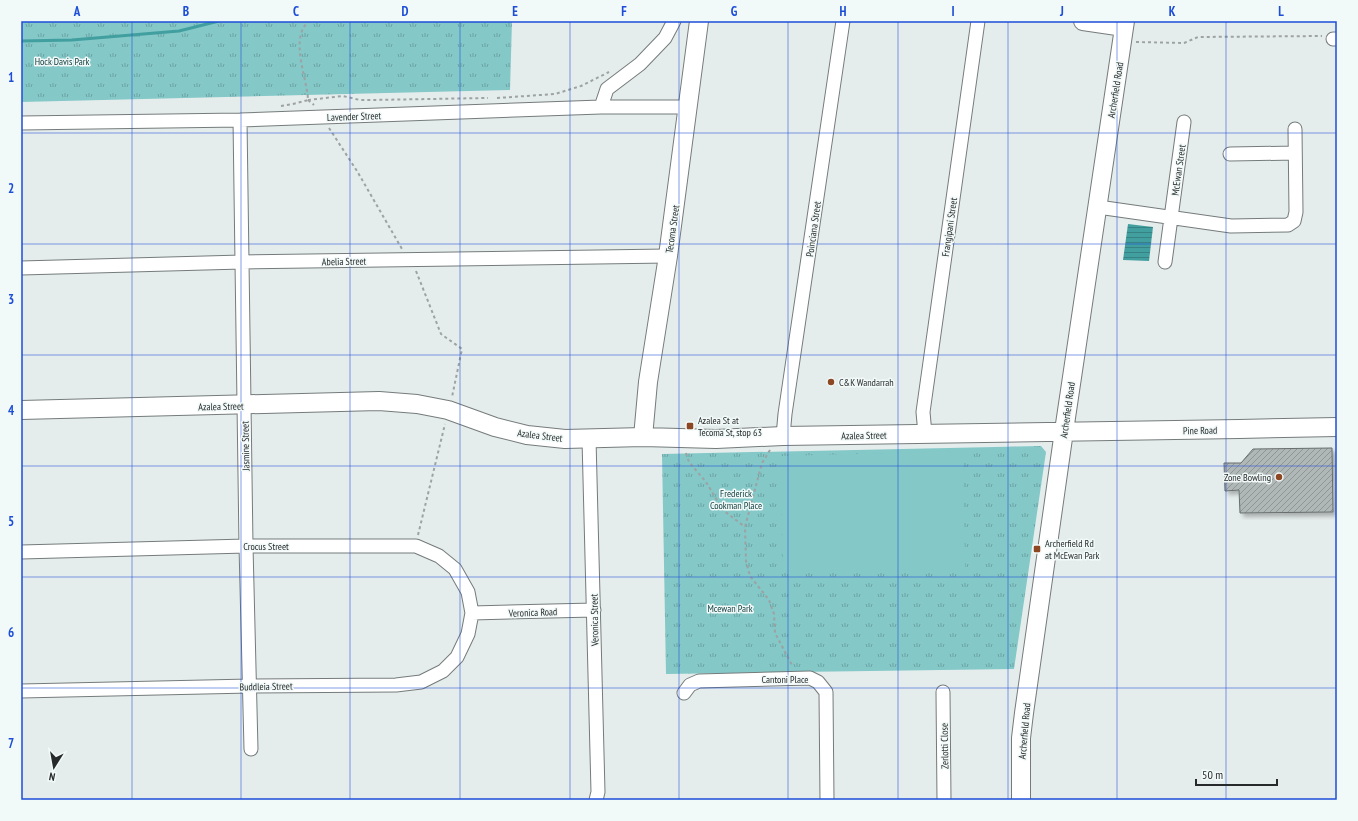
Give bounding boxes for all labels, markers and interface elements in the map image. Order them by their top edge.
text: A [73,3,81,20]
text: B [183,3,189,20]
text: C [293,3,299,20]
text: D [402,3,409,20]
text: E [512,3,518,20]
text: F [621,3,627,20]
text: G [731,3,738,20]
text: H [840,3,847,20]
text: I [951,3,955,20]
text: J [1059,3,1064,20]
text: K [1169,3,1176,20]
text: L [1278,3,1284,20]
park label: Hock Davis Park [35,55,89,68]
street label: Archerfield Road [1105,61,1126,119]
text: 1 [8,69,14,86]
street label: Lavender Street [327,109,382,124]
street label: McEwan Street [1168,144,1189,196]
text: 2 [8,180,14,197]
street label: Frangipani Street [939,196,960,257]
street label: Poinciana Street [803,200,824,258]
street label: Tecoma Street [663,204,682,254]
street label: Abelia Street [322,255,367,268]
text: 3 [8,291,14,308]
place label: C&K Wandarrah [839,376,894,389]
marker: C&K Wandarrah [826,377,836,387]
street label: Archerfield Road [1057,381,1078,439]
street label: Azalea Street [198,400,244,413]
text: 4 [8,402,15,419]
place label: Azalea St at Tecoma St, stop 63 [698,414,762,439]
street label: Jasmine Street [239,421,252,472]
marker: Azalea St at Tecoma St, stop 63 [685,421,695,431]
street label: Pine Road [1183,424,1217,437]
street label: Azalea Street [517,426,564,445]
street label: Azalea Street [841,429,887,442]
place label: Zone Bowling [1224,471,1271,484]
marker: Zone Bowling [1274,472,1284,482]
park label: Frederick Cookman Place [710,487,762,512]
text: 5 [8,513,14,530]
place label: Archerfield Rd at McEwan Park [1045,537,1099,562]
street label: Crocus Street [243,540,289,553]
marker: Archerfield Rd at McEwan Park [1032,544,1042,554]
street label: Veronica Street [588,594,601,647]
park label: Mcewan Park [707,602,753,615]
street label: Veronica Road [507,605,558,620]
text: 6 [8,624,14,641]
street label: Cantoni Place [762,673,808,686]
street label: Buddleia Street [239,680,293,693]
street label: Archerfield Road [1016,702,1033,760]
street label: Zerlotti Close [938,723,951,769]
text: 7 [8,735,14,752]
north arrow [34,747,74,787]
scale bar [1196,761,1277,787]
text: 50 m [1202,767,1223,782]
text: N [48,769,56,784]

